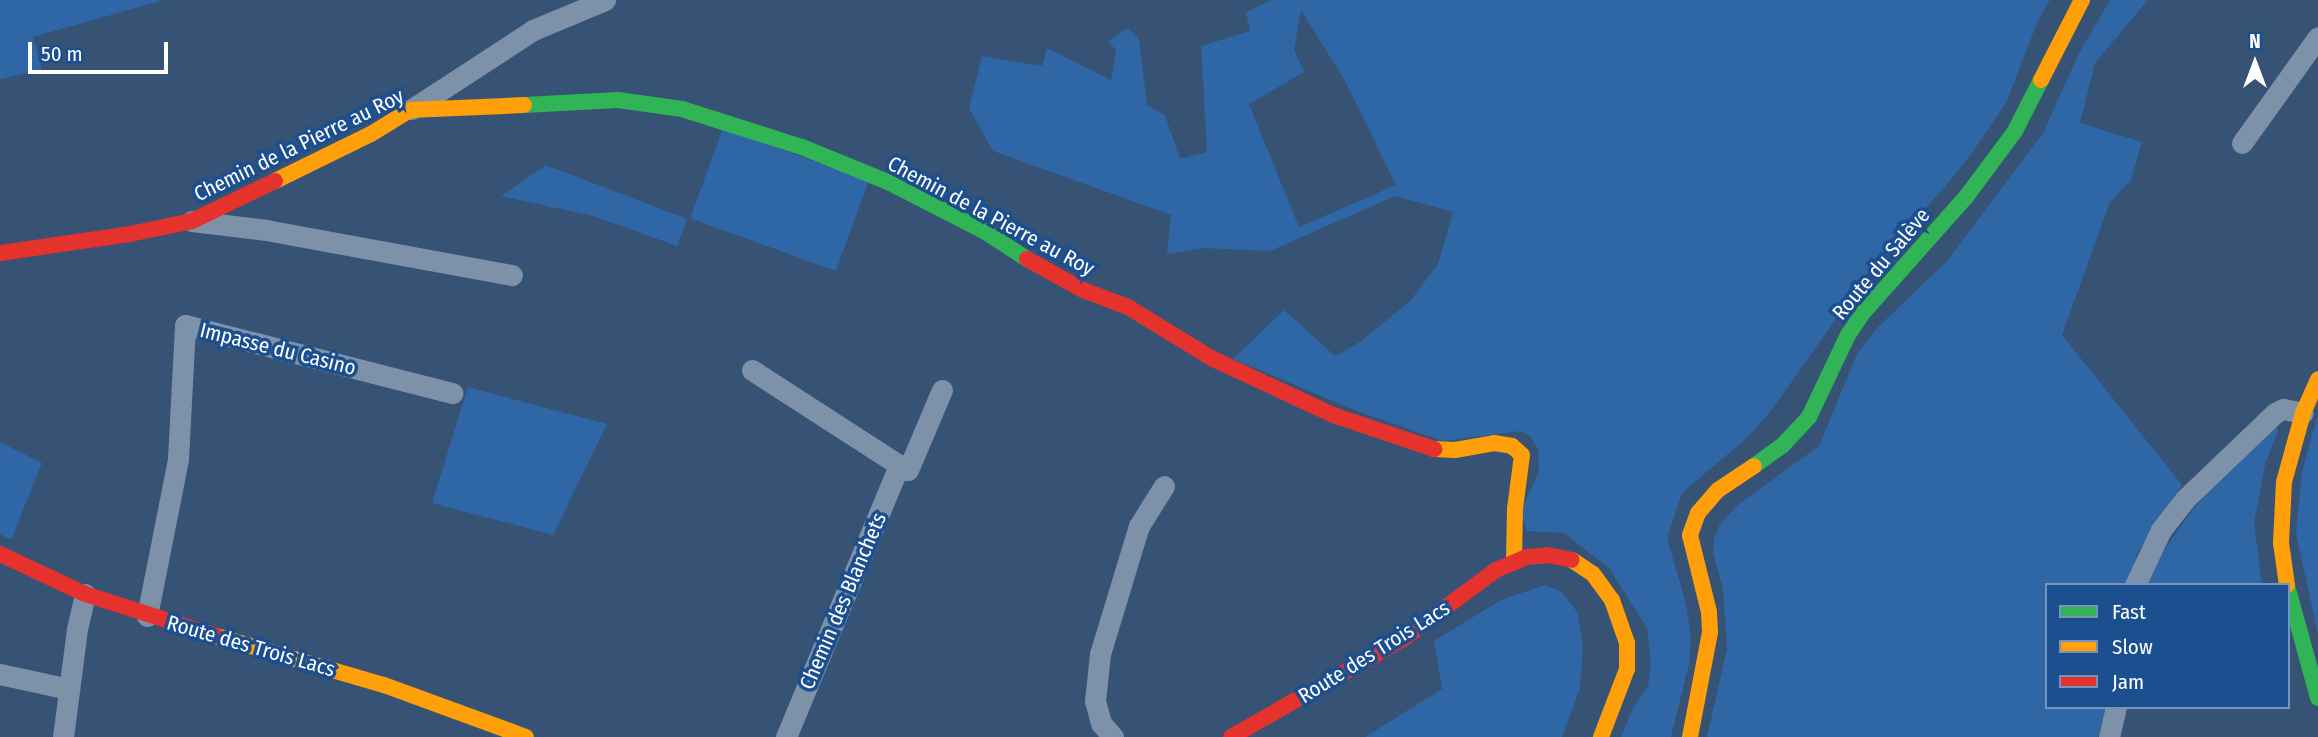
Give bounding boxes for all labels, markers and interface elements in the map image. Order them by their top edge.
scale bar [32,28,172,72]
north arrow [2220,28,2290,98]
text: N [2249,30,2261,53]
text: 50 m [41,41,83,67]
street label: Chemin de la Pierre au Roy [190,83,408,207]
street label: Chemin de la Pierre au Roy [883,151,1099,281]
street label: Route du Salève [1827,203,1935,325]
street label: Impasse du Casino [197,317,359,381]
street label: Chemin des Blanchets [794,509,892,693]
legend [2045,583,2290,709]
street label: Route des Trois Lacs [1294,595,1454,709]
text: Fast [2112,599,2146,625]
street label: Route des Trois Lacs [164,610,338,682]
text: Slow [2112,634,2153,660]
text: Jam [2112,669,2144,695]

